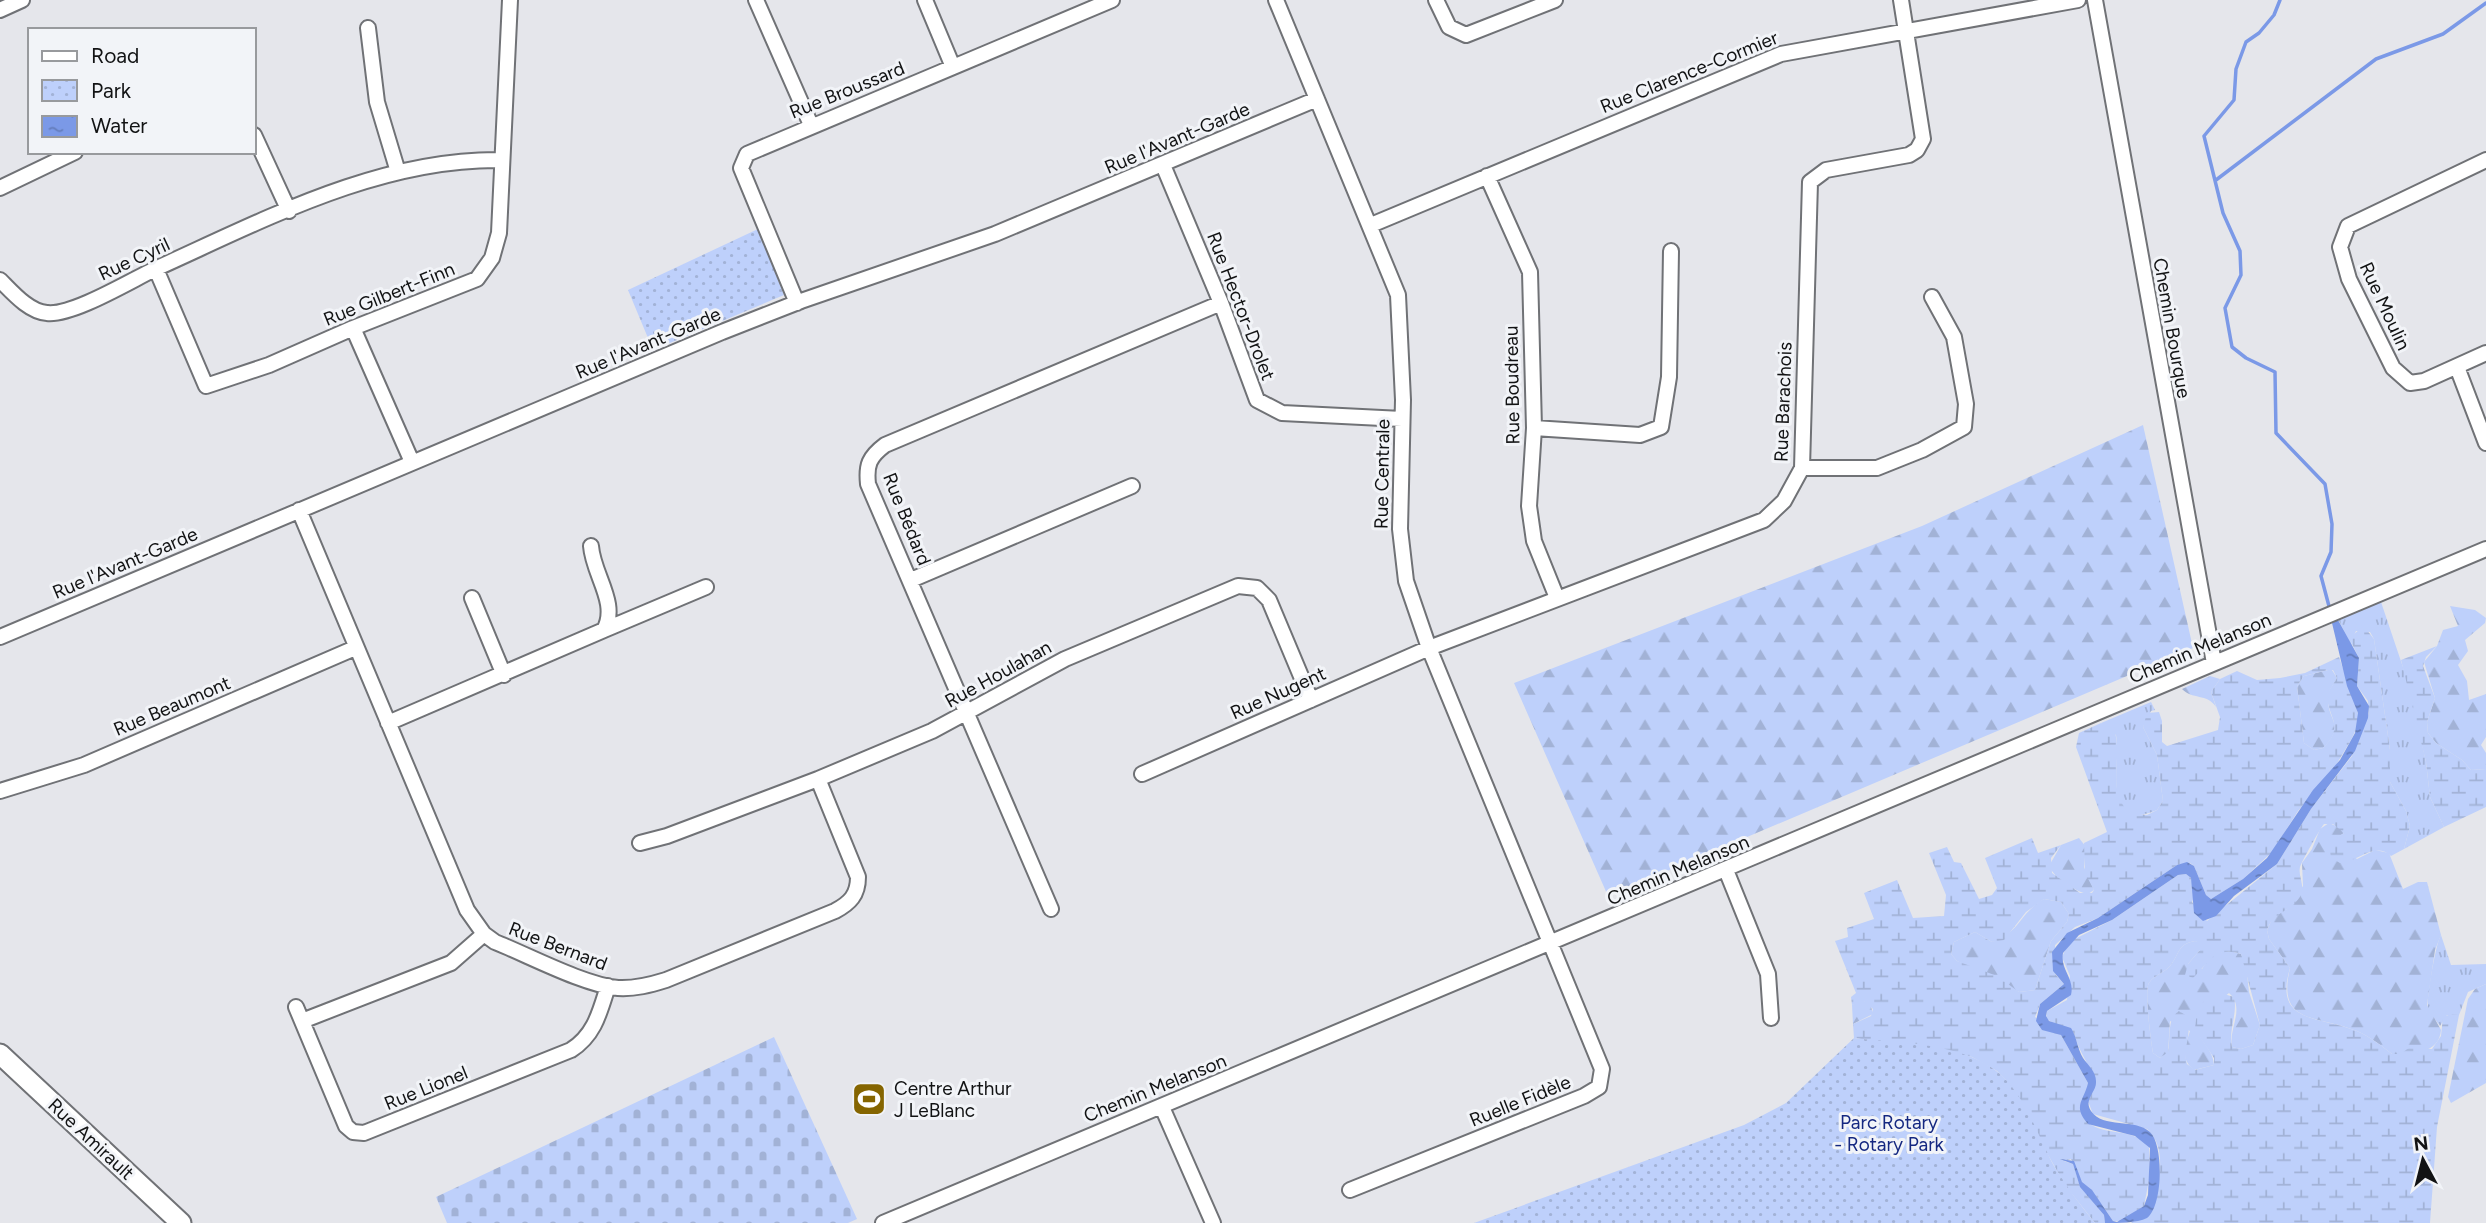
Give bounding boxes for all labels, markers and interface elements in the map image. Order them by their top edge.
street label: Rue Clarence-Cormier [1597,26,1782,118]
legend [28,28,256,154]
text: Road [91,43,139,68]
street label: Rue Broussard [786,56,908,124]
text: Park [91,78,132,103]
street label: Rue l'Avant-Garde [1101,97,1253,179]
text: Water [91,113,147,138]
street label: Rue Hector-Drolet [1202,228,1280,384]
street label: Rue Cyril [95,232,173,286]
street label: Chemin Bourque [2148,256,2196,400]
street label: Rue Gilbert-Finn [320,257,458,331]
street label: Rue Moulin [2355,258,2415,354]
street label: Rue l'Avant-Garde [572,302,724,384]
street label: Rue Boudreau [1499,325,1525,445]
street label: Rue Barachois [1769,341,1797,462]
street label: Rue Centrale [1370,419,1394,529]
street label: Rue Bédard [878,469,936,569]
street label: Rue l'Avant-Garde [49,522,201,604]
street label: Chemin Melanson [2126,608,2274,688]
street label: Rue Houlahan [941,635,1055,713]
street label: Rue Nugent [1227,662,1329,724]
street label: Rue Beaumont [110,671,234,741]
street label: Chemin Melanson [1604,830,1752,910]
street label: Rue Bernard [505,917,611,975]
street label: Chemin Melanson [1080,1049,1230,1127]
street label: Rue Lionel [381,1061,471,1115]
street label: Ruelle Fidèle [1466,1070,1574,1132]
place label: Centre Arthur J LeBlanc [894,1077,1012,1122]
sports icon: Centre Arthur J LeBlanc [850,1080,888,1118]
street label: Rue Amirault [43,1093,139,1185]
park label: Parc Rotary - Rotary Park [1834,1111,1945,1156]
north arrow [2388,1125,2458,1195]
text: N [2412,1131,2430,1156]

